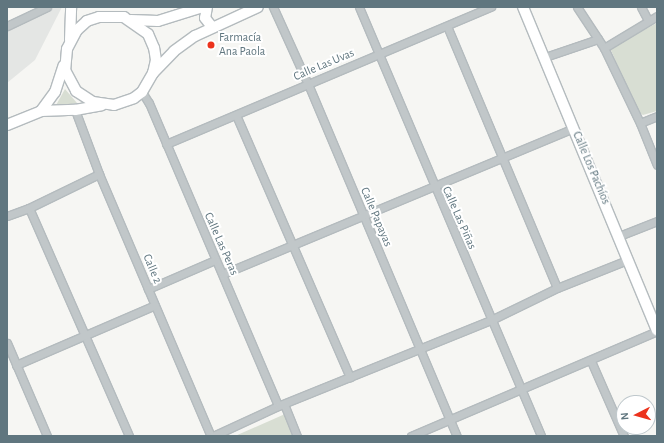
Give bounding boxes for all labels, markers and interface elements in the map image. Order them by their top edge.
place label: Farmacía Ana Paola [219,31,265,59]
marker: Farmacía Ana Paola [206,40,216,50]
street label: Calle Las Uvas [291,46,357,84]
street label: Calle Los Pachíos [569,129,613,207]
street label: Calle Las Piñas [439,184,479,252]
street label: Calle Papayas [357,185,395,249]
street label: Calle Las Peras [201,210,241,278]
street label: Calle 2 [139,252,165,286]
north arrow [616,395,656,435]
text: N [619,412,630,421]

